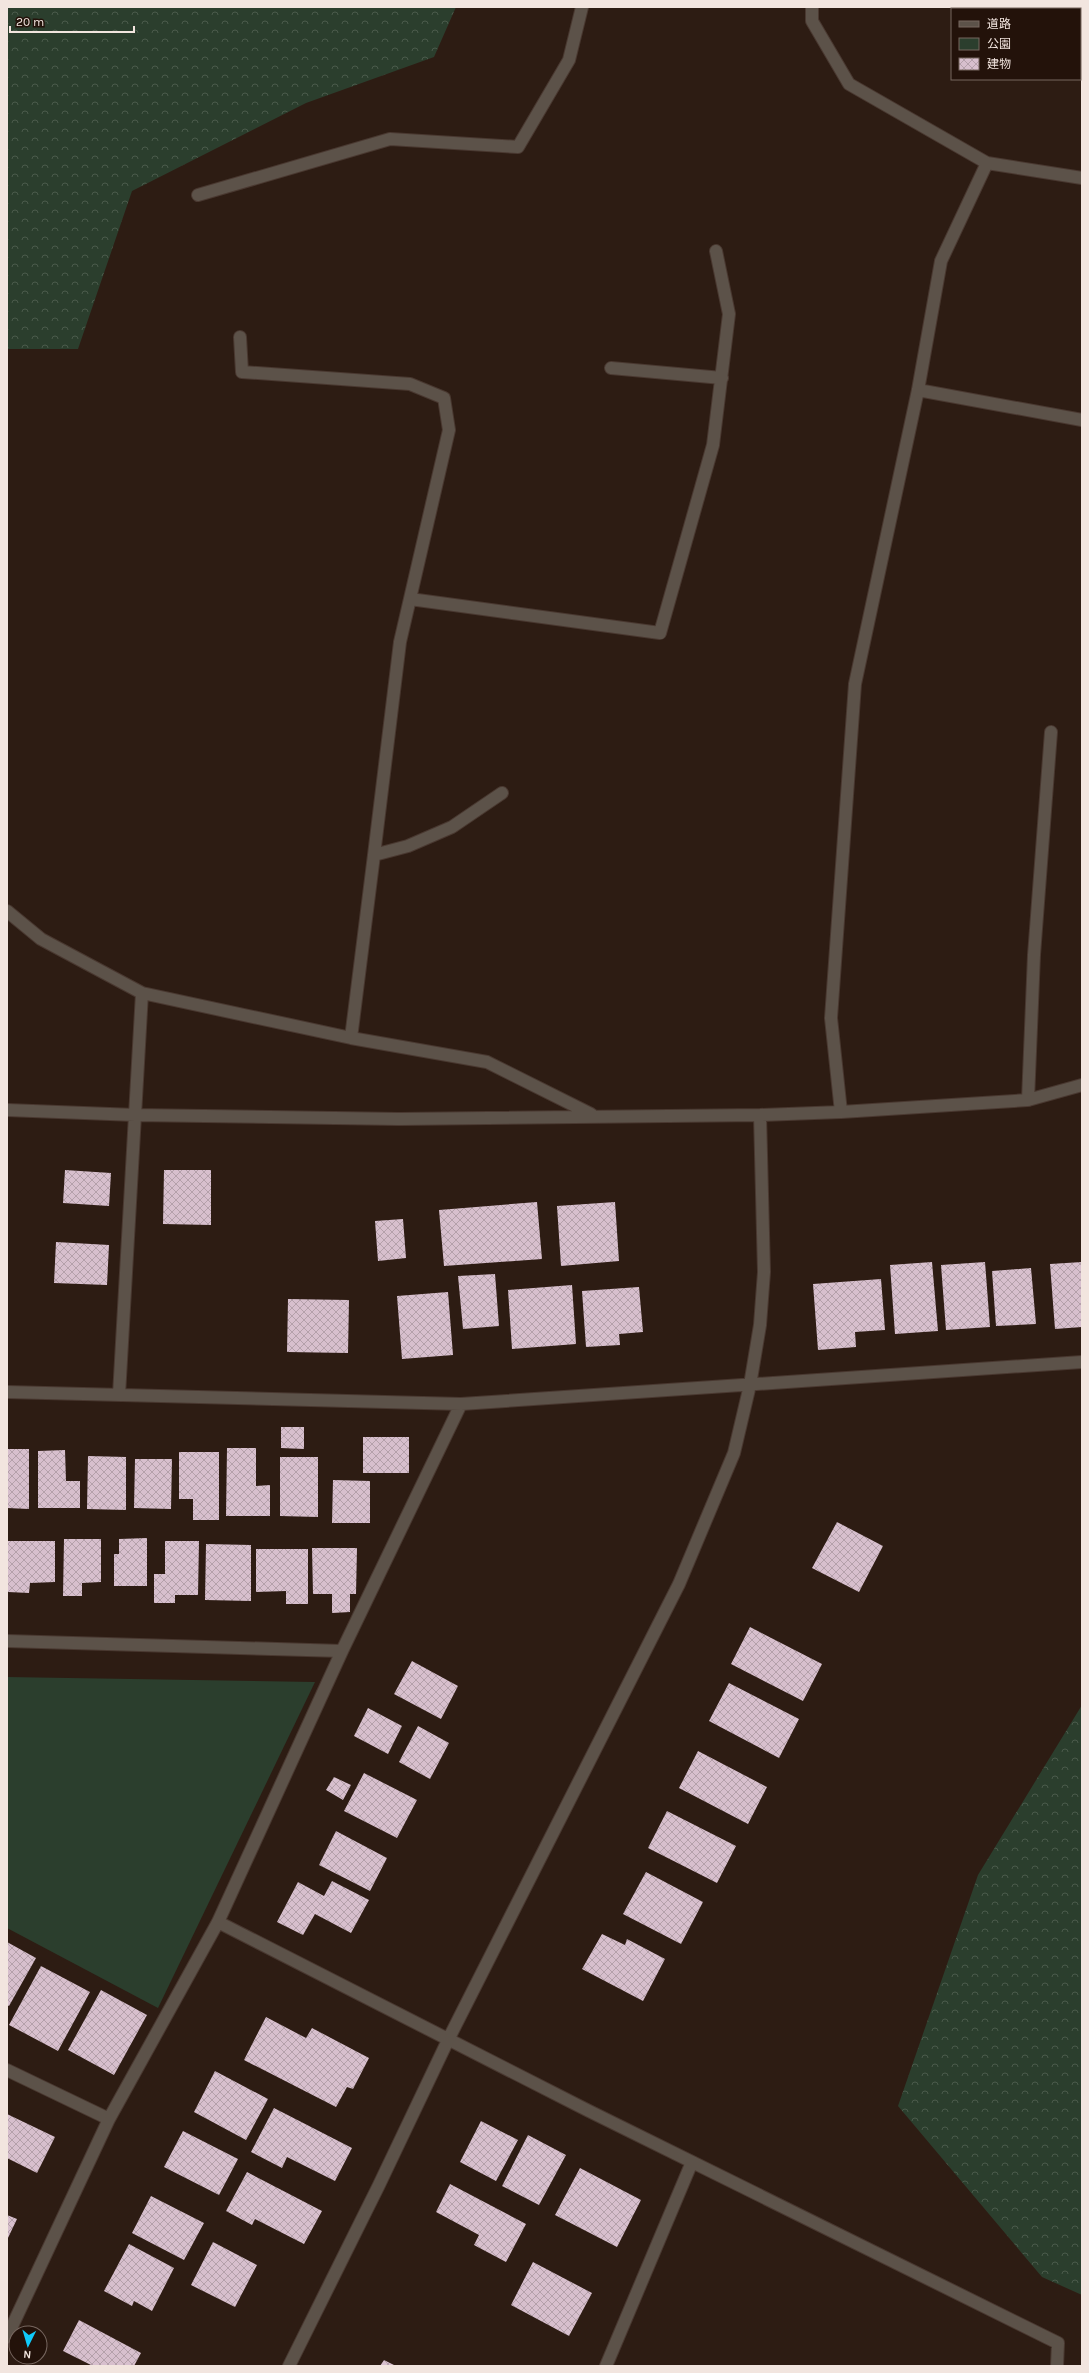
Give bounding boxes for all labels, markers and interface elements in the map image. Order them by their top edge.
scale bar [10,8,134,34]
legend [951,8,1081,80]
text: 20 m [16,15,44,29]
text: 道路 [987,17,1011,31]
text: 公園 [987,37,1011,51]
text: 建物 [987,57,1011,71]
north arrow [8,2325,48,2365]
text: N [23,2348,32,2361]

